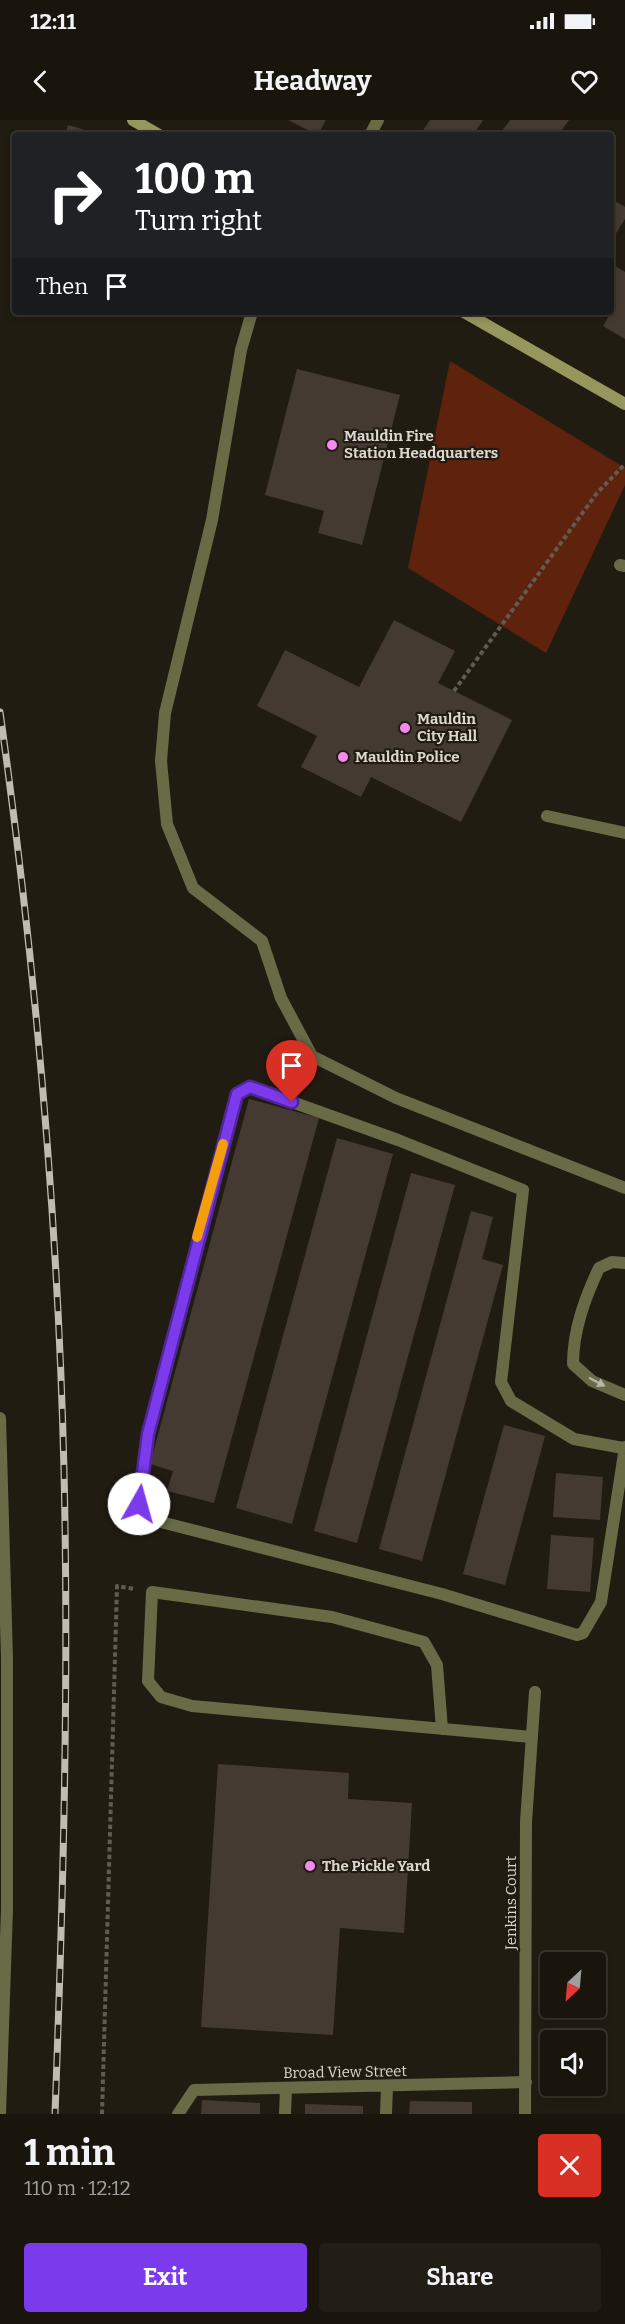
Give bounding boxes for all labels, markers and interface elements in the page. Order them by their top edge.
text: 12:11 [30,8,76,35]
icon: back [24,65,57,98]
text: Headway [253,65,372,97]
icon: heart [568,65,601,98]
text: 100 m [135,154,254,204]
icon: right [36,156,114,234]
text: Turn right [135,205,262,237]
icon: arrive [100,270,133,303]
text: Then [36,273,88,300]
place label: Mauldin Fire Station Headquarters [344,427,498,462]
marker: Mauldin Fire Station Headquarters [325,438,339,452]
place label: Mauldin City Hall [417,710,478,745]
marker: Mauldin City Hall [398,721,412,735]
place label: Mauldin Police [355,748,459,766]
marker: Mauldin Police [336,750,350,764]
pin [266,1040,317,1102]
icon: arrive [275,1049,308,1082]
one-way arrow [589,1377,606,1387]
position arrow [107,1472,171,1536]
street label: Jenkins Court [502,1855,520,1951]
place label: The Pickle Yard [322,1857,430,1875]
marker: The Pickle Yard [303,1859,317,1873]
north arrow [540,1952,606,2018]
map controls [540,1952,606,2096]
button: sound [540,2030,606,2096]
street label: Broad View Street [283,2062,408,2082]
text: 1 min [24,2131,115,2175]
button: close [538,2134,601,2197]
text: 110 m · 12:12 [24,2176,131,2200]
button: Exit [24,2243,307,2312]
button: Share [319,2243,601,2312]

